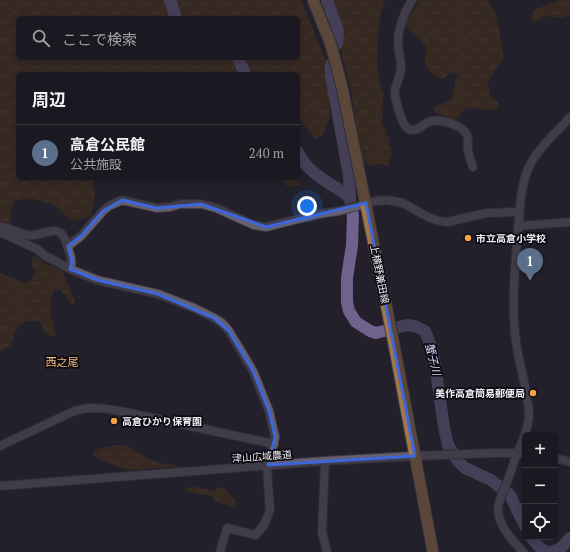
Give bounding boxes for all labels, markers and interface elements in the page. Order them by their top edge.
search box [16,16,300,60]
icon: search [30,27,52,49]
text: ここで検索 [62,29,137,49]
text: 周辺 [32,88,66,111]
text: 高倉公民館 [70,134,145,154]
text: 1 [41,144,49,162]
text: 240 m [249,144,284,162]
text: 公共施設 [70,155,122,173]
your location [297,196,317,216]
place label: 市立高倉小学校 [476,232,546,245]
marker: 市立高倉小学校 [463,233,473,243]
street label: 上横野兼田線 [367,243,392,305]
pin: 1 [517,248,543,281]
water label: 蟹子川 [422,341,444,378]
district label: 西之尾 [46,355,79,369]
place label: 美作高倉簡易郵便局 [435,387,525,400]
marker: 美作高倉簡易郵便局 [528,388,538,398]
place label: 高倉ひかり保育園 [122,415,202,428]
marker: 高倉ひかり保育園 [109,416,119,426]
map controls [522,432,558,540]
button: + [522,432,558,468]
street label: 津山広域農道 [232,448,292,465]
button: − [522,468,558,504]
button: locate [522,504,558,540]

